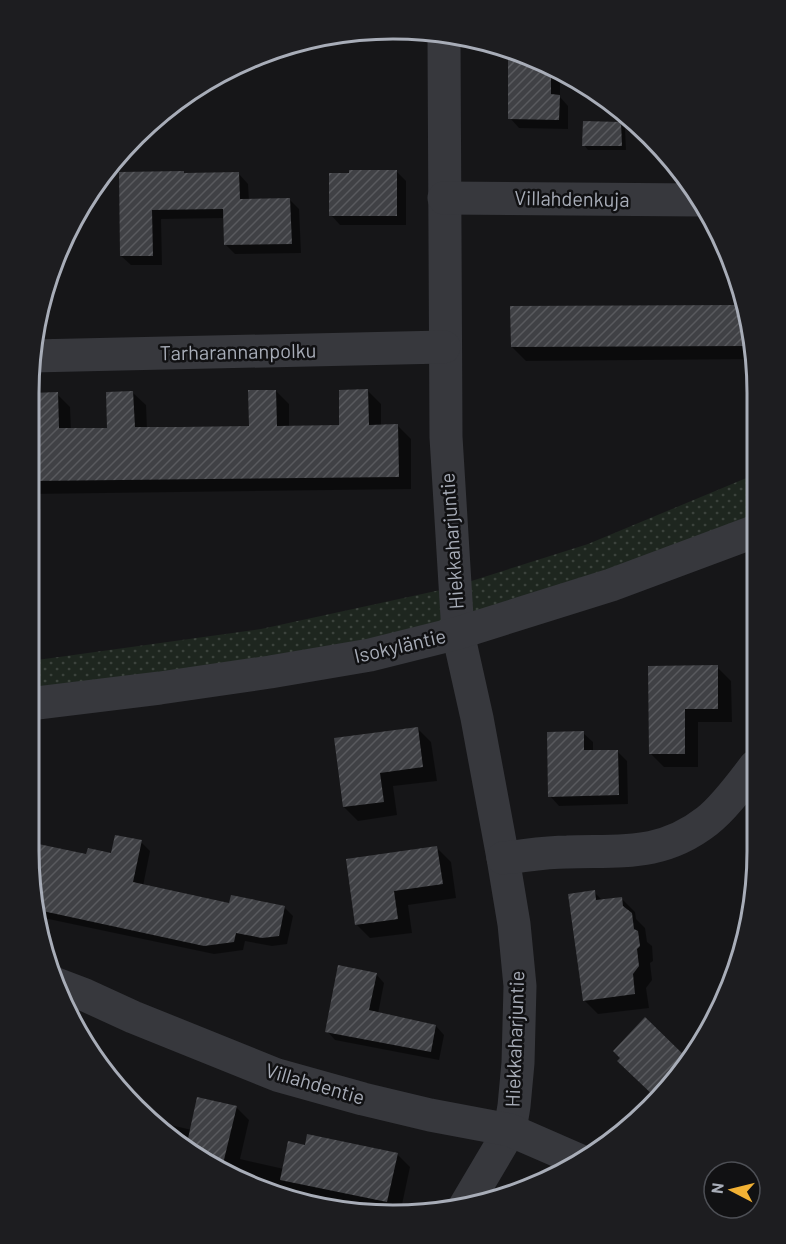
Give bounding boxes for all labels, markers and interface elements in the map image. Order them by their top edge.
street label: Villahdenkuja [514,185,630,211]
street label: Tarharannanpolku [159,338,317,364]
street label: Hiekkaharjuntie [434,472,468,610]
street label: Isokyläntie [351,623,448,667]
street label: Hiekkaharjuntie [500,970,528,1108]
street label: Villahdentie [263,1057,368,1109]
north arrow [702,1160,762,1220]
text: N [707,1182,727,1195]

